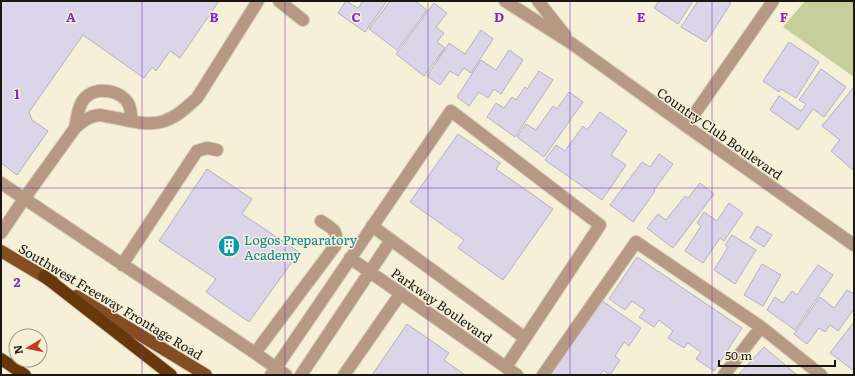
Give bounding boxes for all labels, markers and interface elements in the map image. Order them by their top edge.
text: A [66,7,76,26]
text: B [210,7,219,26]
text: C [351,7,361,26]
text: D [494,7,504,26]
text: E [637,7,646,26]
text: F [780,7,788,26]
street label: Country Club Boulevard [653,82,787,184]
text: 1 [14,84,20,103]
place label: Logos Preparatory Academy [244,230,358,264]
building icon: Logos Preparatory Academy [216,233,242,259]
street label: Southwest Freeway Frontage Road [15,238,207,364]
street label: Parkway Boulevard [388,263,496,347]
text: 2 [14,272,21,291]
north arrow [8,328,48,368]
scale bar [719,342,835,368]
text: N [8,344,26,356]
text: 50 m [725,346,752,364]

